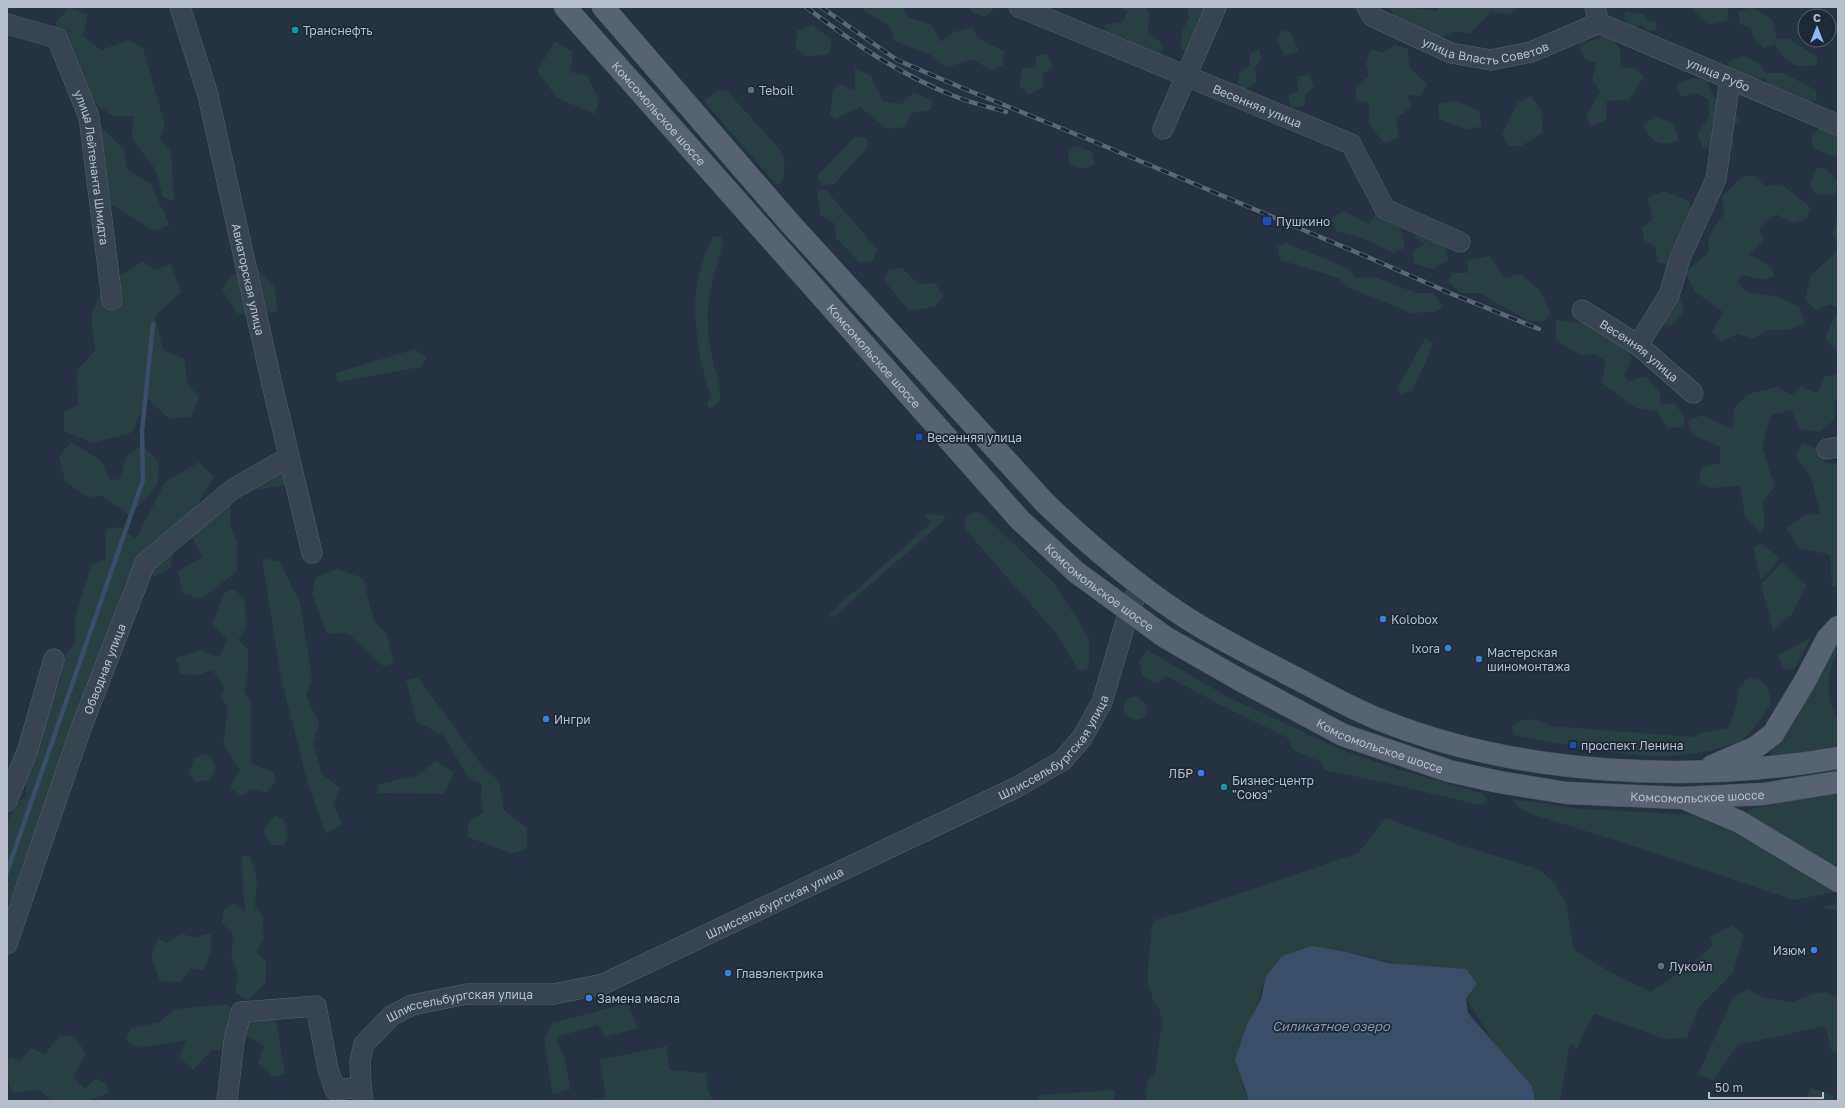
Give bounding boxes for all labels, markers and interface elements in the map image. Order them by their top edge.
north arrow [1797,8,1837,48]
text: С [1813,11,1821,24]
place label: Транснефть [303,23,373,38]
marker: Транснефть [290,25,300,35]
street label: улица Власть Советов [1420,33,1551,68]
street label: улица Рубо [1685,54,1753,94]
street label: Комсомольское шоссе [609,58,709,168]
street label: Весенняя улица [1211,80,1304,130]
place label: Teboil [759,83,794,98]
marker: Teboil [746,85,756,95]
street label: улица Лейтенанта Шмидта [71,87,113,246]
place label: Пушкино [1276,214,1330,229]
marker: Пушкино [1261,215,1273,227]
street label: Авиаторская улица [229,222,268,337]
street label: Комсомольское шоссе [824,300,924,411]
street label: Весенняя улица [1597,316,1682,385]
place label: Весенняя улица [927,430,1022,445]
marker: Весенняя улица [914,432,924,442]
street label: Комсомольское шоссе [1042,540,1157,634]
place label: Kolobox [1391,612,1439,627]
marker: Kolobox [1378,614,1388,624]
street label: Обводная улица [80,621,128,716]
place label: Ixora [1411,641,1440,656]
marker: Ixora [1443,643,1453,653]
place label: Мастерская шиномонтажа [1487,645,1570,674]
marker: Мастерская шиномонтажа [1474,654,1484,664]
street label: Шлиссельбургская улица [995,693,1111,802]
place label: Ингри [554,712,591,727]
marker: Ингри [541,714,551,724]
street label: Комсомольское шоссе [1314,715,1445,776]
place label: проспект Ленина [1581,738,1684,753]
marker: проспект Ленина [1568,740,1578,750]
place label: ЛБР [1169,766,1193,781]
marker: ЛБР [1196,768,1206,778]
place label: Бизнес-центр "Союз" [1232,773,1314,802]
marker: Бизнес-центр "Союз" [1219,782,1229,792]
street label: Комсомольское шоссе [1630,786,1765,806]
street label: Шлиссельбургская улица [703,863,846,942]
place label: Изюм [1773,943,1806,958]
marker: Изюм [1809,945,1819,955]
place label: Лукойл [1669,959,1713,974]
marker: Лукойл [1656,961,1666,971]
place label: Главэлектрика [736,966,823,981]
marker: Главэлектрика [723,968,733,978]
street label: Шлиссельбургская улица [383,986,533,1025]
place label: Замена масла [597,991,680,1006]
marker: Замена масла [584,993,594,1003]
water label: Силикатное озеро [1272,1018,1391,1034]
scale bar [1709,1074,1823,1100]
text: 50 m [1715,1080,1743,1095]

